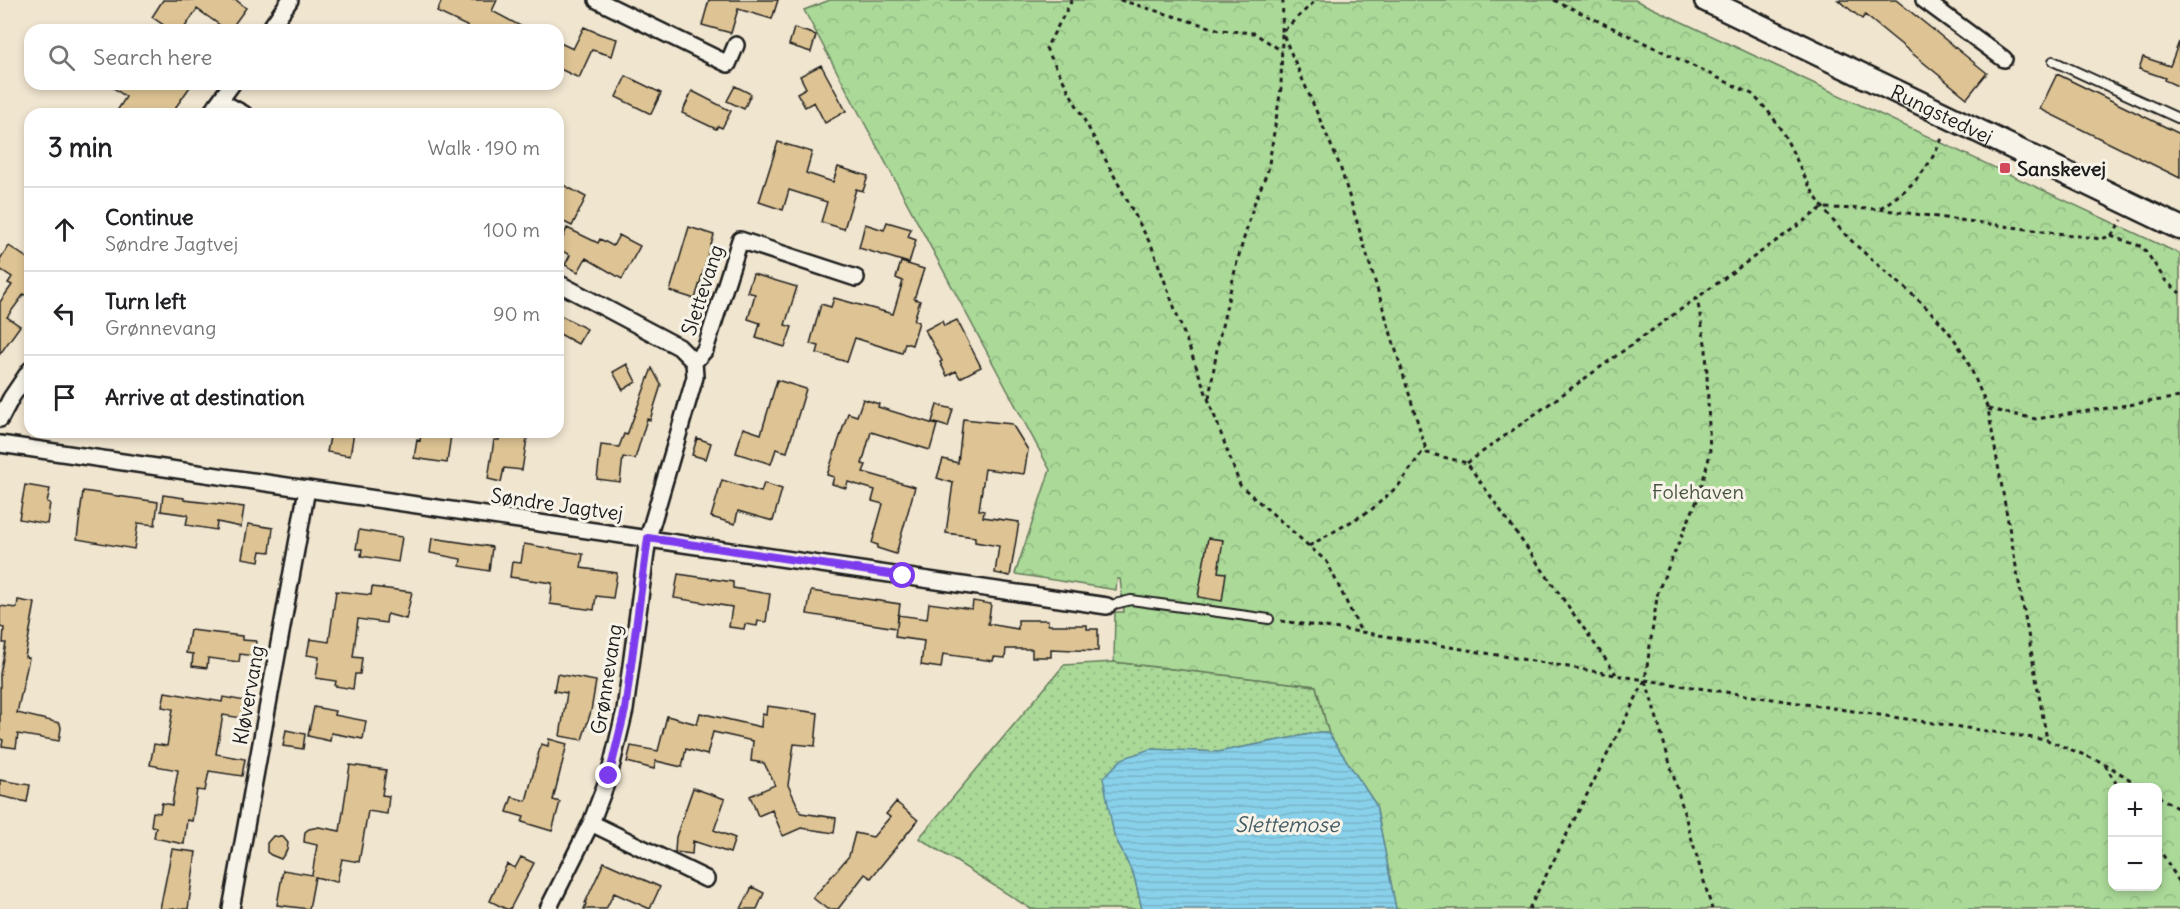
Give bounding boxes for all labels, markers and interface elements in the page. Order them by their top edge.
search box [24,24,564,90]
icon: search [45,41,78,74]
text: Search here [93,43,212,71]
street label: Rungstedvej [1887,78,1997,149]
text: 3 min [48,131,113,164]
text: Walk · 190 m [428,135,540,160]
place label: Sanskevej [2017,156,2106,181]
marker: Sanskevej [1998,161,2012,175]
text: Continue [105,203,194,231]
icon: ahead [48,213,81,246]
text: 100 m [483,217,540,242]
text: Søndre Jagtvej [105,231,238,256]
street label: Slettevang [676,241,728,339]
text: Turn left [105,287,186,315]
icon: left [48,297,81,330]
text: 90 m [493,301,540,326]
text: Grønnevang [105,315,216,340]
icon: arrive [48,381,81,414]
text: Arrive at destination [105,383,305,411]
park label: Folehaven [1652,479,1744,504]
street label: Søndre Jagtvej [489,482,625,526]
route start [889,562,915,588]
street label: Grønnevang [585,622,627,736]
street label: Kløvervang [227,643,269,747]
route end [595,762,621,788]
map controls [2108,783,2162,891]
button: + [2108,783,2162,837]
water label: Slettemose [1235,811,1341,838]
button: − [2108,837,2162,891]

